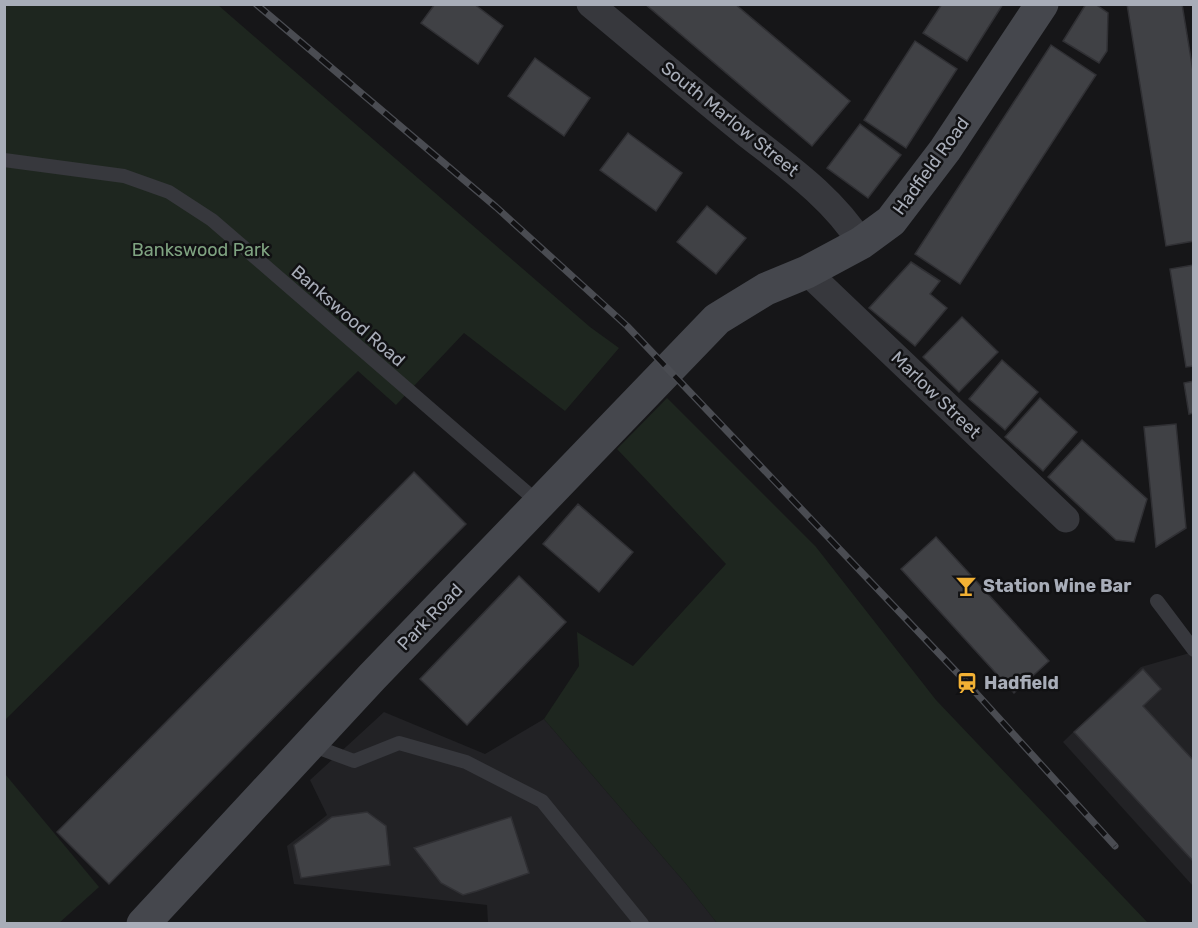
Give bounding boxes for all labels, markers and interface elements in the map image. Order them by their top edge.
street label: South Marlow Street [657,57,803,181]
street label: Hadfield Road [888,113,974,219]
park label: Bankswood Park [132,239,271,261]
street label: Bankswood Road [287,261,409,371]
street label: Marlow Street [887,347,985,443]
bar icon: Station Wine Bar [954,574,978,598]
place label: Station Wine Bar [983,575,1131,597]
street label: Park Road [393,579,467,655]
station icon: Hadfield [955,671,979,695]
place label: Hadfield [984,672,1059,694]

